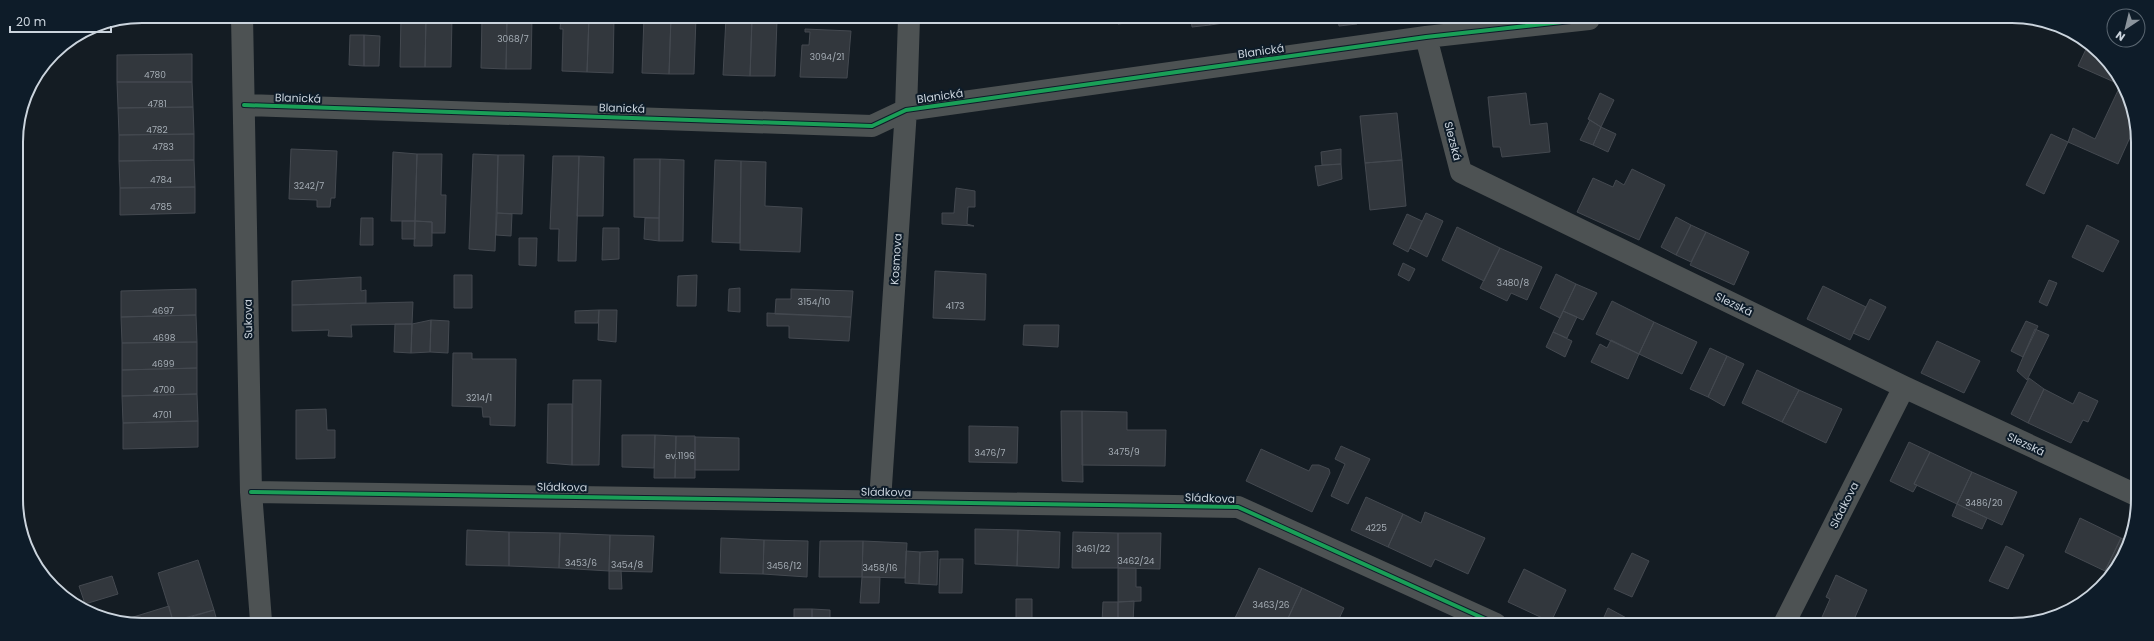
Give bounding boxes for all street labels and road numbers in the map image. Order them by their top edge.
street label: Blanická [1237,40,1285,62]
street label: Blanická [916,85,964,107]
street label: Blanická [275,89,321,107]
street label: Blanická [599,99,645,117]
street label: Slezská [1440,120,1466,162]
street label: Kosmova [886,233,906,285]
street label: Slezská [1713,288,1755,320]
street label: Sukova [240,299,256,339]
street label: Slezská [2005,428,2047,460]
street label: Sládkova [537,479,587,495]
street label: Sládkova [1825,479,1863,531]
street label: Sládkova [861,484,911,500]
street label: Sládkova [1185,489,1235,507]

